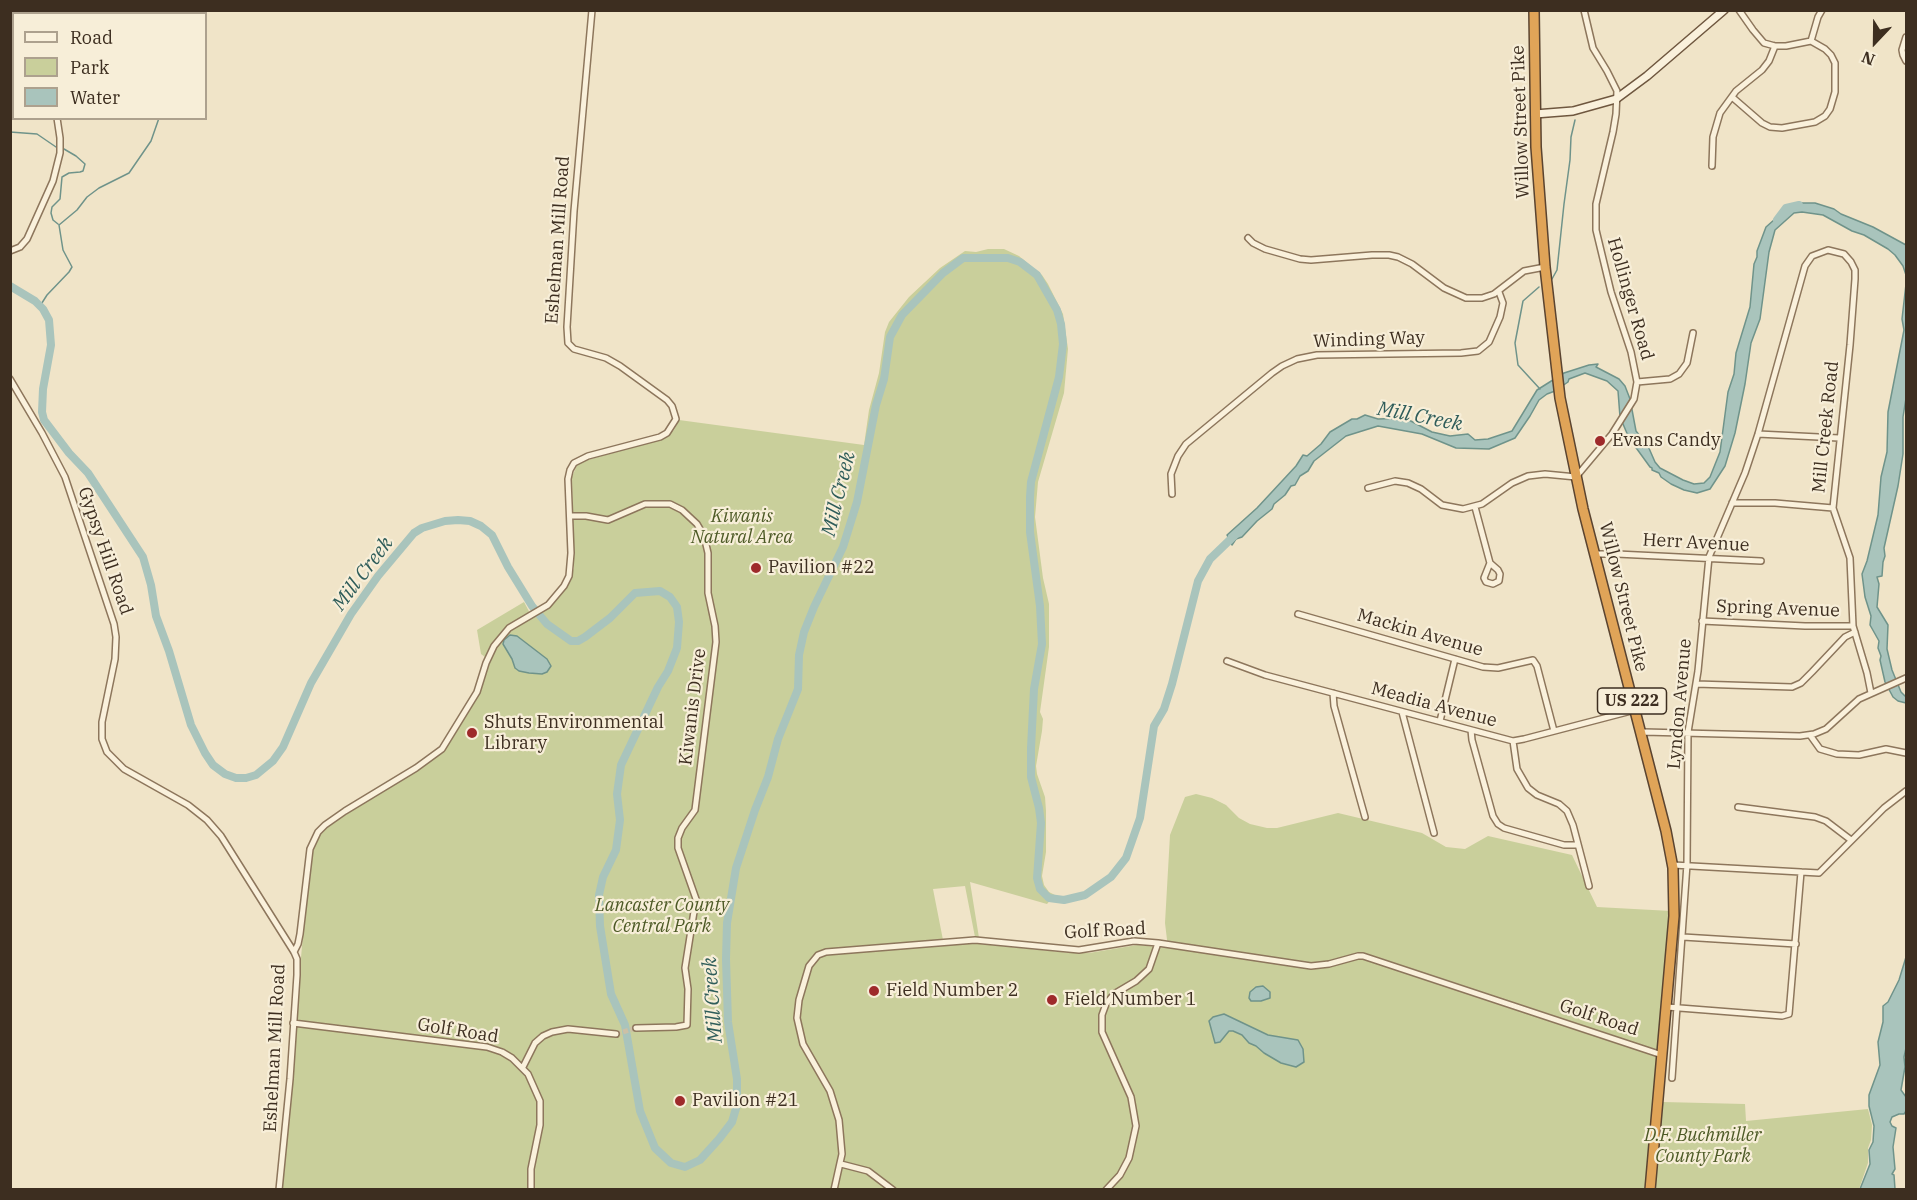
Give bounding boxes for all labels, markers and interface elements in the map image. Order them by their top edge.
legend [12,12,207,120]
north arrow [1845,12,1905,72]
text: Road [70,26,113,49]
street label: Willow Street Pike [1508,45,1534,199]
text: N [1859,47,1878,70]
text: Park [70,56,109,79]
text: Water [70,86,120,109]
street label: Eshelman Mill Road [541,155,575,325]
street label: Hollinger Road [1602,235,1658,363]
street label: Winding Way [1313,327,1425,353]
street label: Mill Creek Road [1808,360,1844,494]
water label: Mill Creek [1375,397,1465,437]
place label: Evans Candy [1612,430,1721,452]
marker: Evans Candy [1593,434,1607,448]
water label: Mill Creek [817,449,861,539]
street label: Gypsy Hill Road [73,484,137,618]
park label: Kiwanis Natural Area [691,506,793,548]
street label: Willow Street Pike [1594,520,1652,674]
street label: Herr Avenue [1642,529,1750,557]
water label: Mill Creek [327,532,399,616]
place label: Pavilion #22 [768,557,875,579]
marker: Pavilion #22 [749,561,763,575]
street label: Spring Avenue [1716,596,1840,622]
street label: Mackin Avenue [1355,605,1485,661]
street label: Lyndon Avenue [1664,638,1696,770]
street label: Kiwanis Drive [675,647,711,767]
street label: Meadia Avenue [1369,678,1499,732]
road number: US 222 [1598,688,1666,714]
place label: Shuts Environmental Library [484,712,664,754]
marker: Shuts Environmental Library [465,726,479,740]
park label: Lancaster County Central Park [595,895,729,938]
street label: Golf Road [1064,918,1146,944]
water label: Mill Creek [698,956,728,1044]
street label: Eshelman Mill Road [260,963,290,1133]
place label: Field Number 2 [886,980,1018,1002]
marker: Field Number 2 [867,984,881,998]
place label: Field Number 1 [1064,989,1196,1011]
marker: Field Number 1 [1045,993,1059,1007]
street label: Golf Road [1557,995,1641,1041]
street label: Golf Road [416,1014,500,1048]
place label: Pavilion #21 [692,1090,799,1112]
marker: Pavilion #21 [673,1094,687,1108]
park label: D.F. Buchmiller County Park [1644,1125,1762,1168]

